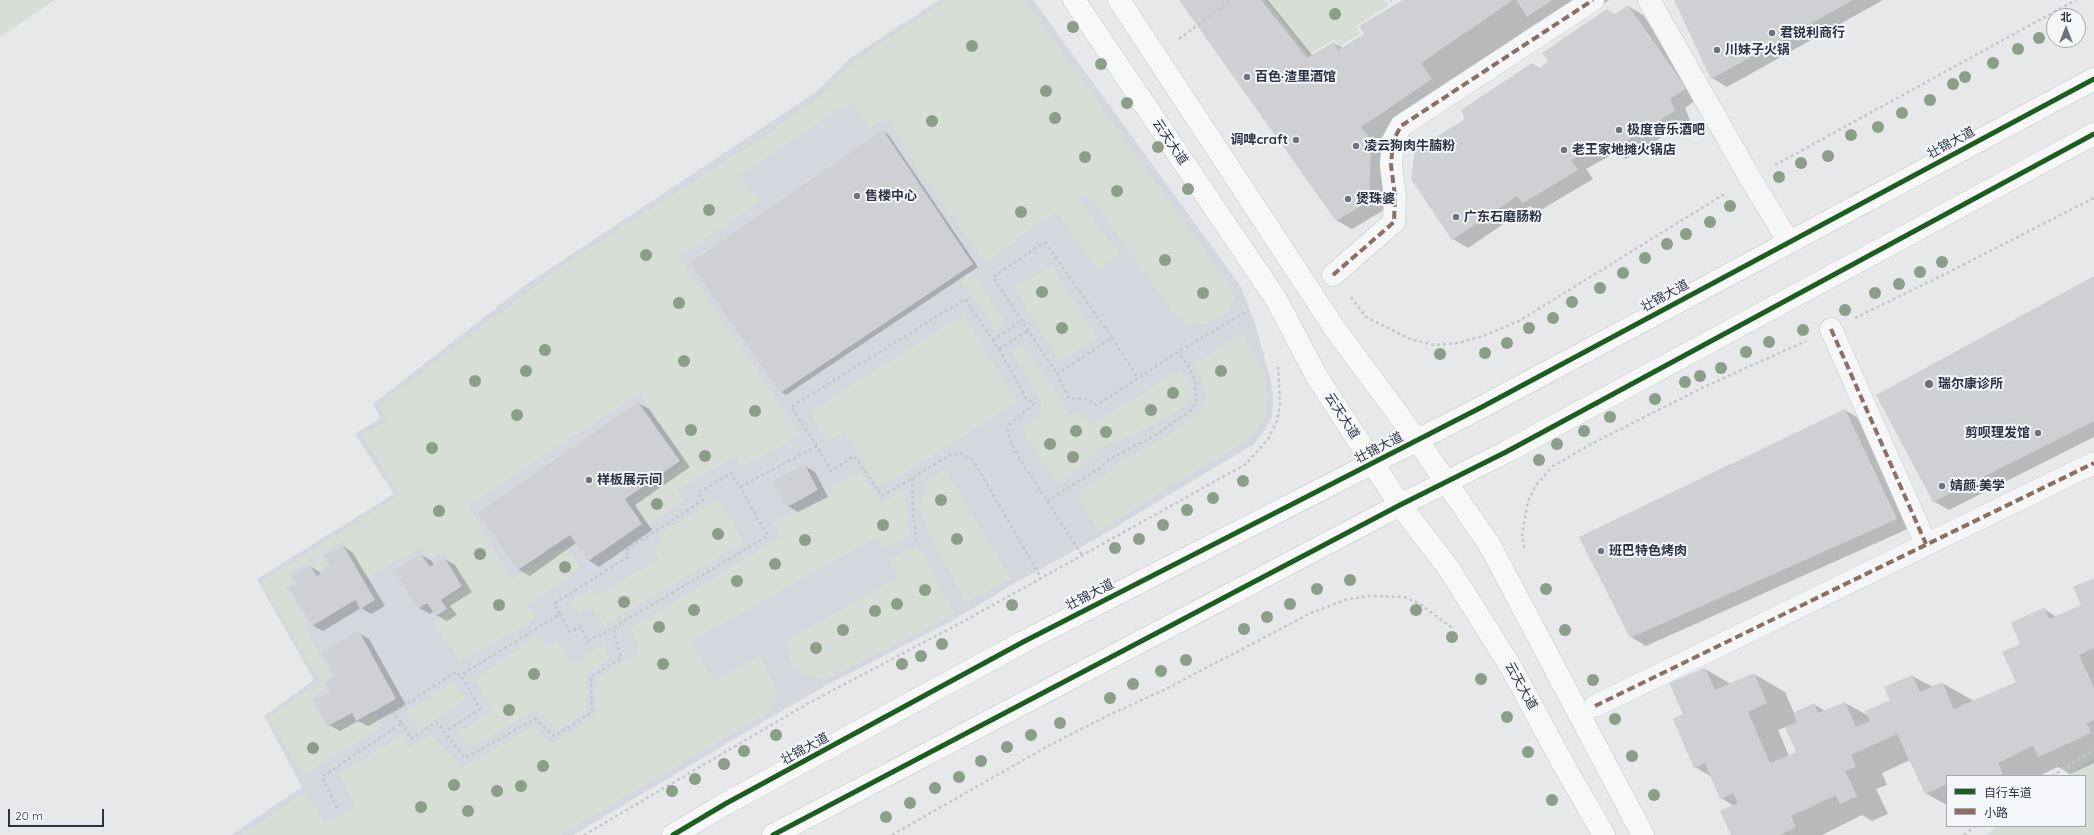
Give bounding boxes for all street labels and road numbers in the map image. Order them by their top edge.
street label: 云天大道 [1149,116,1191,168]
street label: 壮锦大道 [1924,124,1978,162]
street label: 壮锦大道 [1638,277,1692,315]
street label: 云天大道 [1321,390,1363,442]
street label: 壮锦大道 [1352,429,1406,467]
street label: 壮锦大道 [1063,576,1117,614]
street label: 云天大道 [1502,659,1540,713]
street label: 壮锦大道 [778,730,832,768]

